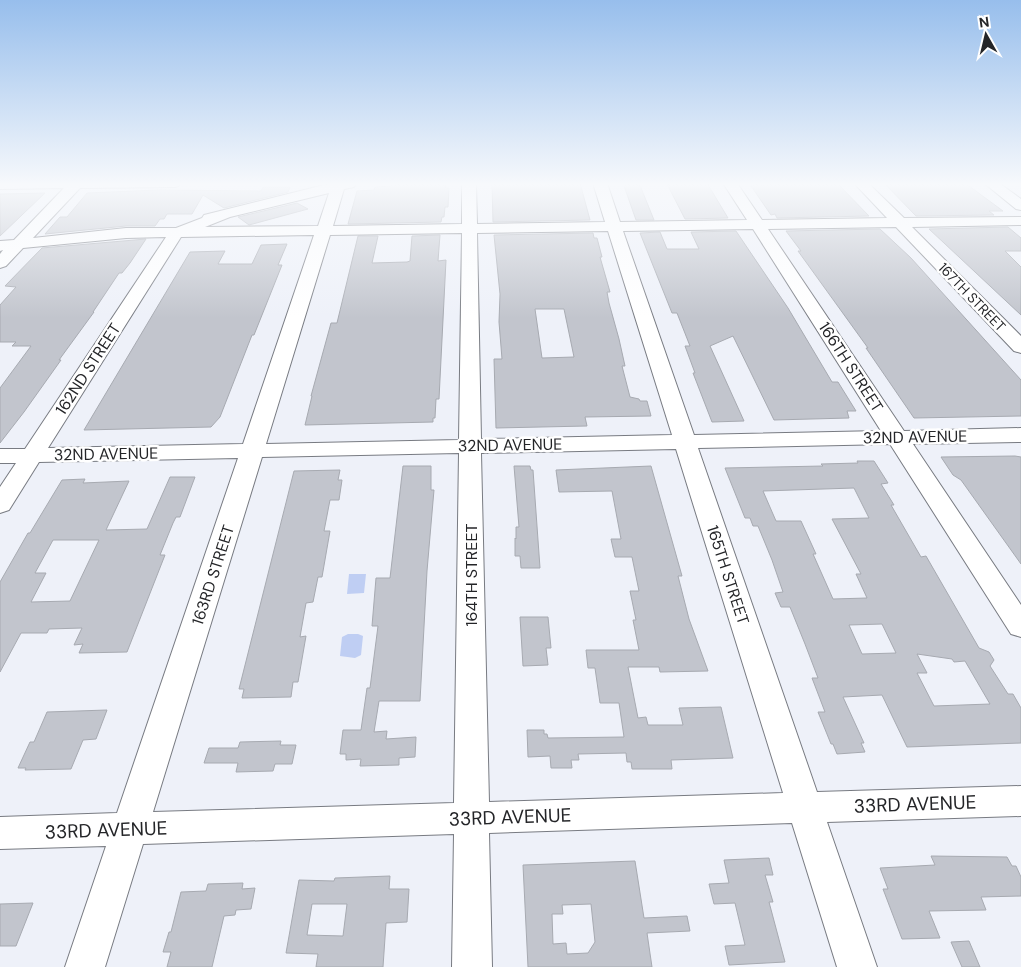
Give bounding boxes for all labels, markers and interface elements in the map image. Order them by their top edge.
north arrow [961,10,1011,60]
text: N [978,13,991,32]
street label: 167TH STREET [935,259,1010,335]
street label: 166TH STREET [814,318,888,416]
street label: 162ND STREET [51,319,125,419]
street label: 32ND AVENUE [863,426,967,448]
street label: 32ND AVENUE [458,434,562,456]
street label: 32ND AVENUE [54,443,158,465]
street label: 163RD STREET [187,522,239,628]
street label: 165TH STREET [702,523,754,627]
street label: 164TH STREET [461,524,482,626]
street label: 33RD AVENUE [853,789,977,819]
street label: 33RD AVENUE [448,802,572,832]
street label: 33RD AVENUE [44,815,168,845]

